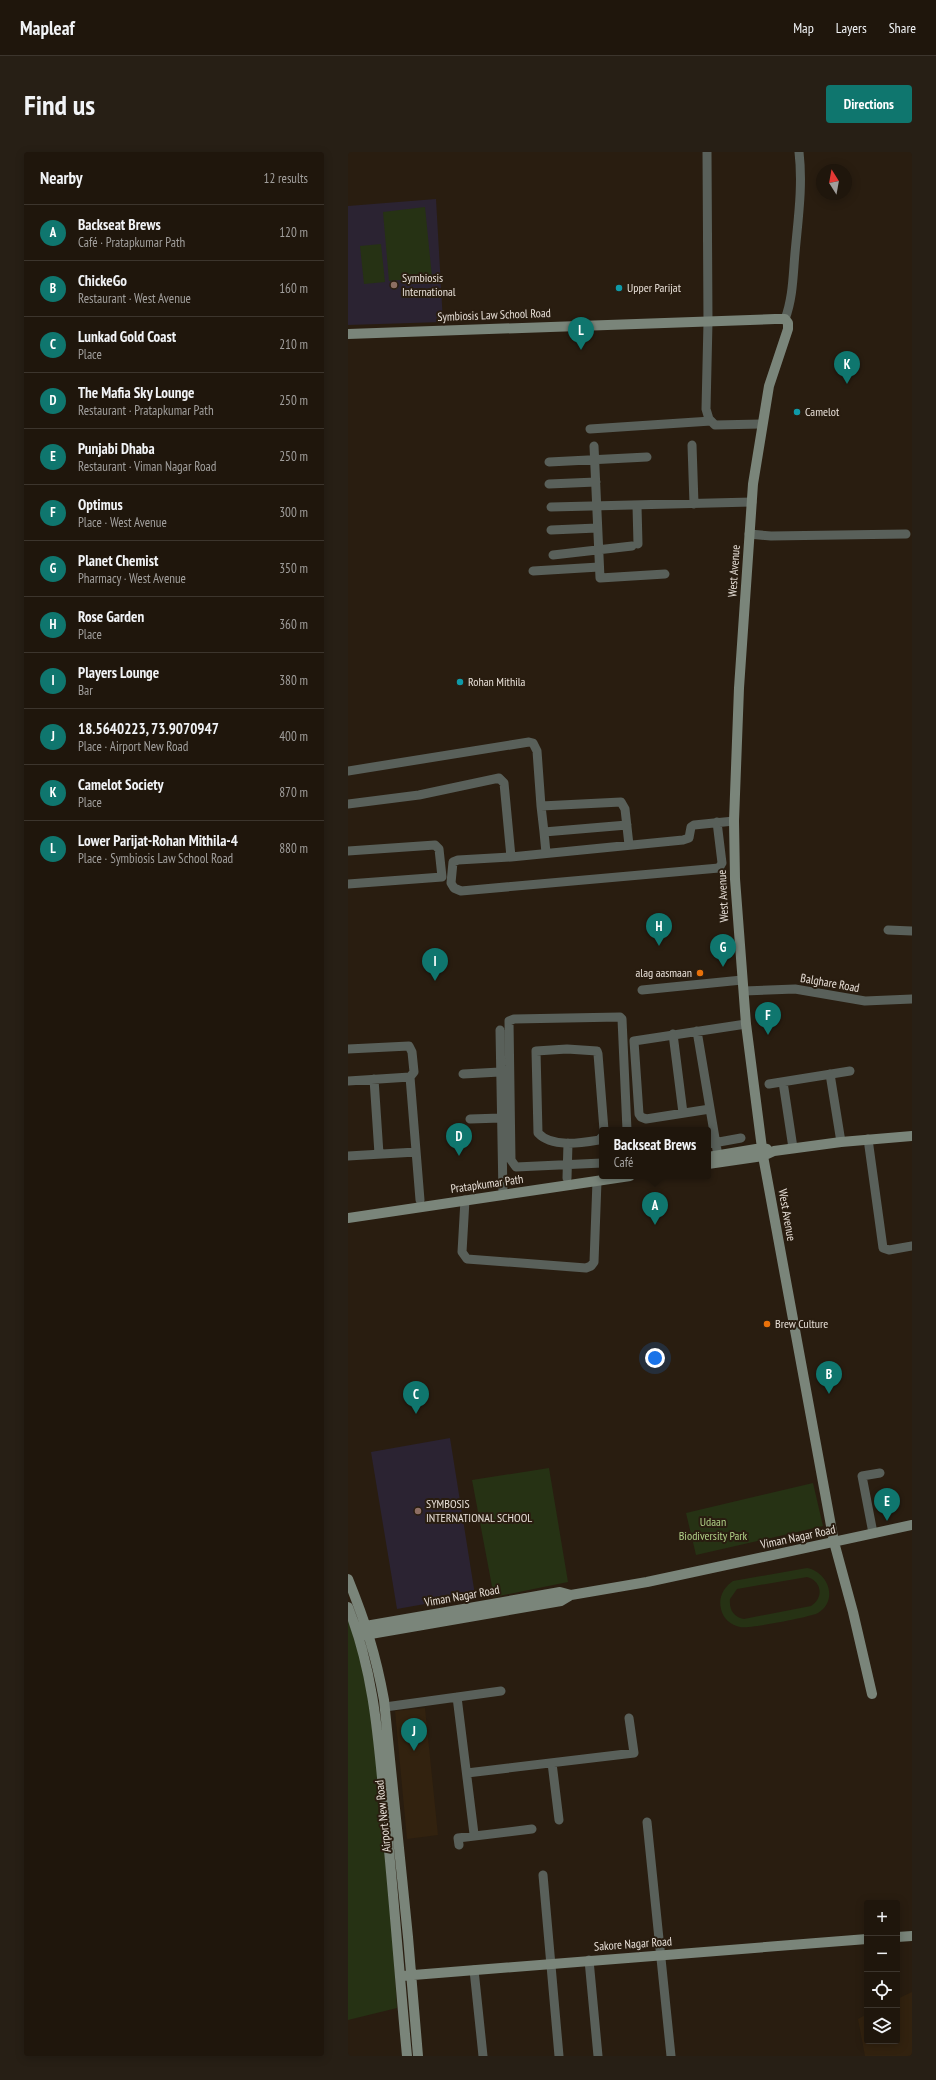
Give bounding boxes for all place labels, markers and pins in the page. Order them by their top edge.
place label: Symbiosis International [402,270,456,299]
marker: Symbiosis International [389,280,399,290]
place label: Upper Parijat [627,280,682,295]
marker: Upper Parijat [614,283,624,293]
pin: L [568,317,594,350]
pin: K [834,351,860,384]
place label: Camelot [805,404,840,419]
marker: Camelot [792,407,802,417]
place label: Rohan Mithila [468,674,526,689]
marker: Rohan Mithila [455,677,465,687]
pin: H [646,913,672,946]
pin: G [710,934,736,967]
pin: I [422,948,448,981]
place label: alag aasmaan [636,965,692,980]
marker: alag aasmaan [695,968,705,978]
pin: F [755,1002,781,1035]
pin: D [446,1123,472,1156]
pin: A [642,1192,668,1225]
place label: Brew Culture [775,1316,828,1331]
marker: Brew Culture [762,1319,772,1329]
pin: B [816,1361,842,1394]
pin: C [403,1381,429,1414]
pin: E [874,1488,900,1521]
place label: SYMBOSIS INTERNATIONAL SCHOOL [426,1496,532,1525]
marker: SYMBOSIS INTERNATIONAL SCHOOL [413,1506,423,1516]
pin: J [401,1718,427,1751]

